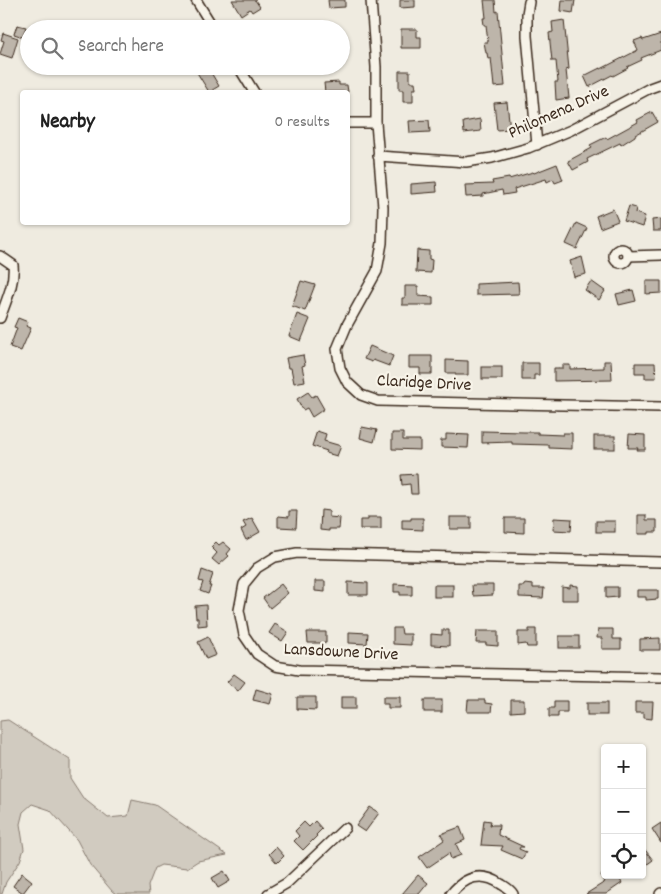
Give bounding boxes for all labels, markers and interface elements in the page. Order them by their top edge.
search box [20,20,350,75]
icon: search [38,34,66,62]
text: Search here [78,34,164,61]
street label: Philomena Drive [505,80,613,146]
text: Nearby [40,108,95,138]
text: 0 results [275,111,330,134]
street label: Claridge Drive [376,369,472,399]
street label: Lansdowne Drive [283,638,399,668]
map controls [601,744,646,879]
button: + [601,744,646,789]
button: − [601,789,646,834]
button: locate [601,834,646,879]

